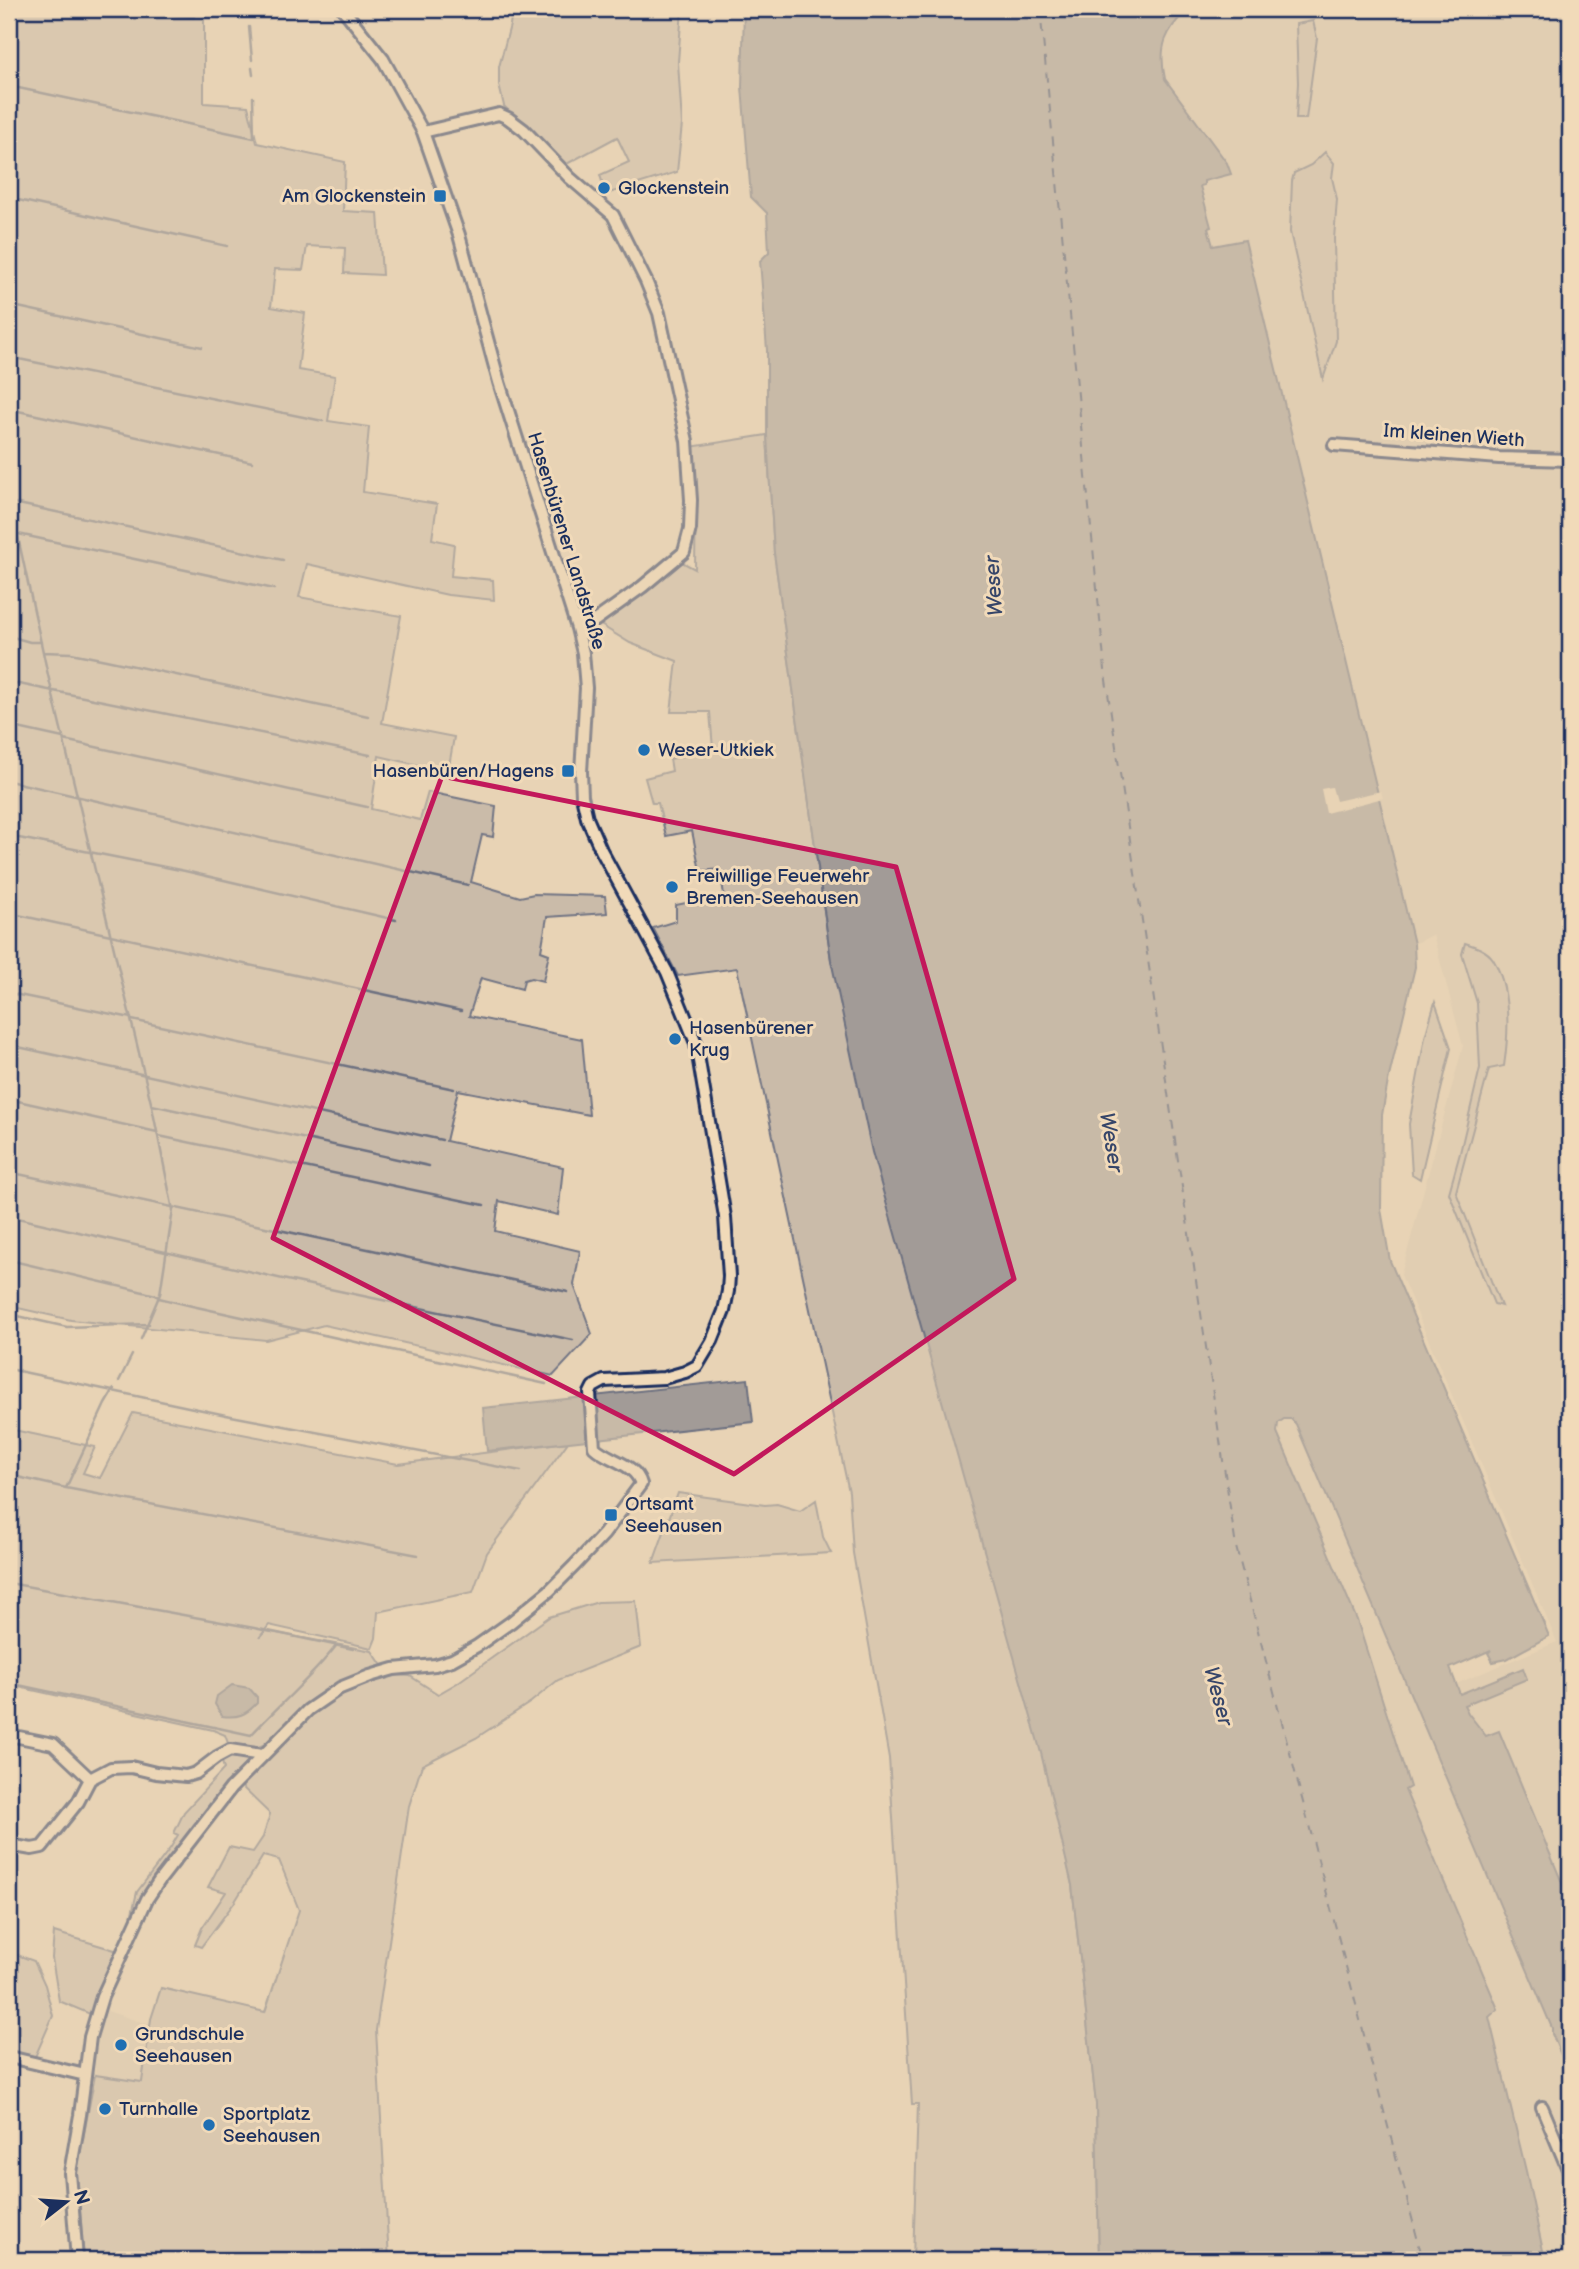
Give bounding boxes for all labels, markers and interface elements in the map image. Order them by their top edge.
place label: Glockenstein [618,177,729,200]
marker: Glockenstein [596,180,612,196]
place label: Am Glockenstein [282,185,426,208]
marker: Am Glockenstein [432,188,448,204]
street label: Im kleinen Wieth [1383,420,1525,452]
street label: Hasenbürener Landstraße [522,429,610,653]
water label: Weser [979,554,1009,617]
place label: Weser-Utkiek [658,739,774,762]
marker: Weser-Utkiek [636,742,652,758]
place label: Hasenbüren/Hagens [373,760,554,783]
marker: Hasenbüren/Hagens [560,763,576,779]
place label: Freiwillige Feuerwehr Bremen-Seehausen [686,865,870,910]
marker: Freiwillige Feuerwehr Bremen-Seehausen [664,879,680,895]
place label: Hasenbürener Krug [689,1017,814,1062]
marker: Hasenbürener Krug [667,1031,683,1047]
water label: Weser [1094,1110,1128,1175]
place label: Ortsamt Seehausen [625,1493,722,1538]
marker: Ortsamt Seehausen [603,1507,619,1523]
water label: Weser [1198,1664,1238,1730]
place label: Grundschule Seehausen [135,2023,244,2068]
marker: Grundschule Seehausen [113,2037,129,2053]
place label: Turnhalle [119,2098,198,2121]
marker: Turnhalle [97,2101,113,2117]
place label: Sportplatz Seehausen [223,2103,320,2148]
marker: Sportplatz Seehausen [201,2117,217,2133]
north arrow [32,2168,102,2238]
text: N [68,2187,94,2208]

